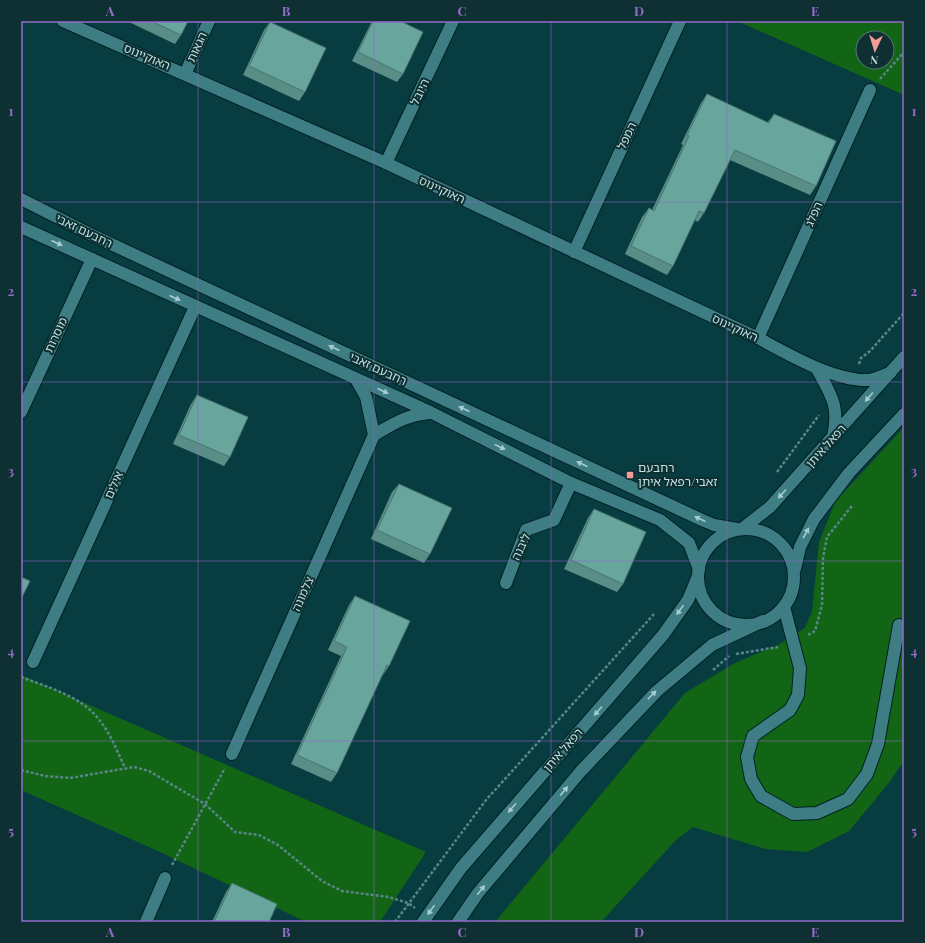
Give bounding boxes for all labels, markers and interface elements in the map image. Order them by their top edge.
text: A [105,2,115,19]
text: B [282,2,291,19]
text: C [457,2,467,19]
text: D [634,2,644,19]
text: E [811,2,819,19]
street label: הגאות [182,29,210,64]
north arrow [855,30,895,70]
street label: האוקיינוס [122,39,173,73]
text: N [870,53,879,68]
street label: היובל [406,76,432,108]
text: 1 [9,102,14,119]
text: 1 [912,102,917,119]
street label: המפל [613,119,639,152]
street label: האוקיינוס [417,171,468,207]
street label: הפלג [801,199,826,228]
street label: רחבעם זאבי [53,209,116,251]
one-way arrow [51,240,62,246]
text: 2 [8,282,15,299]
text: 2 [911,282,918,299]
one-way arrow [169,295,180,301]
street label: האוקיינוס [710,309,761,345]
street label: מוסרות [40,314,70,355]
one-way arrow [328,345,339,351]
street label: רחבעם זאבי [347,348,410,388]
one-way arrow [377,388,388,394]
one-way arrow [864,392,874,402]
one-way arrow [459,406,470,412]
street label: רפאל איתן [802,420,849,470]
one-way arrow [494,444,506,450]
place label: רחבעם זאבי/רפאל איתן [638,459,717,489]
one-way arrow [577,461,588,467]
text: 3 [8,462,14,479]
text: 3 [911,462,917,479]
street label: אילים [100,468,126,501]
marker: רחבעם זאבי/רפאל איתן [625,470,635,480]
one-way arrow [777,489,787,499]
one-way arrow [694,516,706,522]
one-way arrow [803,527,810,539]
street label: ליבנה [507,531,533,563]
street label: צלמונה [287,573,317,614]
one-way arrow [676,605,684,616]
text: 4 [8,642,15,659]
text: 4 [911,642,918,659]
one-way arrow [648,690,657,700]
one-way arrow [594,706,603,715]
street label: רפאל איתן [539,724,586,775]
one-way arrow [560,786,569,796]
one-way arrow [508,803,517,814]
text: 5 [8,822,14,839]
text: 5 [911,822,917,839]
one-way arrow [476,885,485,896]
one-way arrow [427,904,435,915]
text: A [105,923,115,940]
text: B [282,923,291,940]
text: C [457,923,467,940]
text: D [634,923,644,940]
text: E [811,923,819,940]

